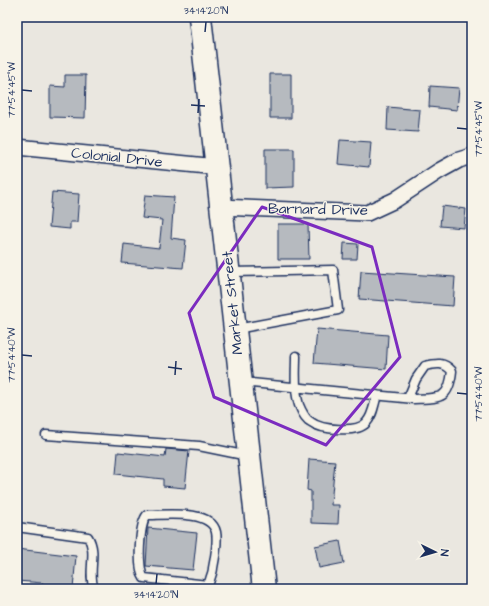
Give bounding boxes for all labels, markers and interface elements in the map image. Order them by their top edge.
text: 34°14'20"N [184,4,228,18]
text: 77°54'45"W [5,62,19,118]
text: 77°54'45"W [472,101,486,157]
street label: Colonial Drive [70,142,164,173]
street label: Barnard Drive [268,198,368,221]
street label: Market Street [217,250,248,356]
text: 77°54'40"W [5,327,19,382]
text: 77°54'40"W [472,366,486,421]
north arrow [415,532,455,572]
text: N [437,549,452,557]
text: 34°14'20"N [134,588,178,602]

